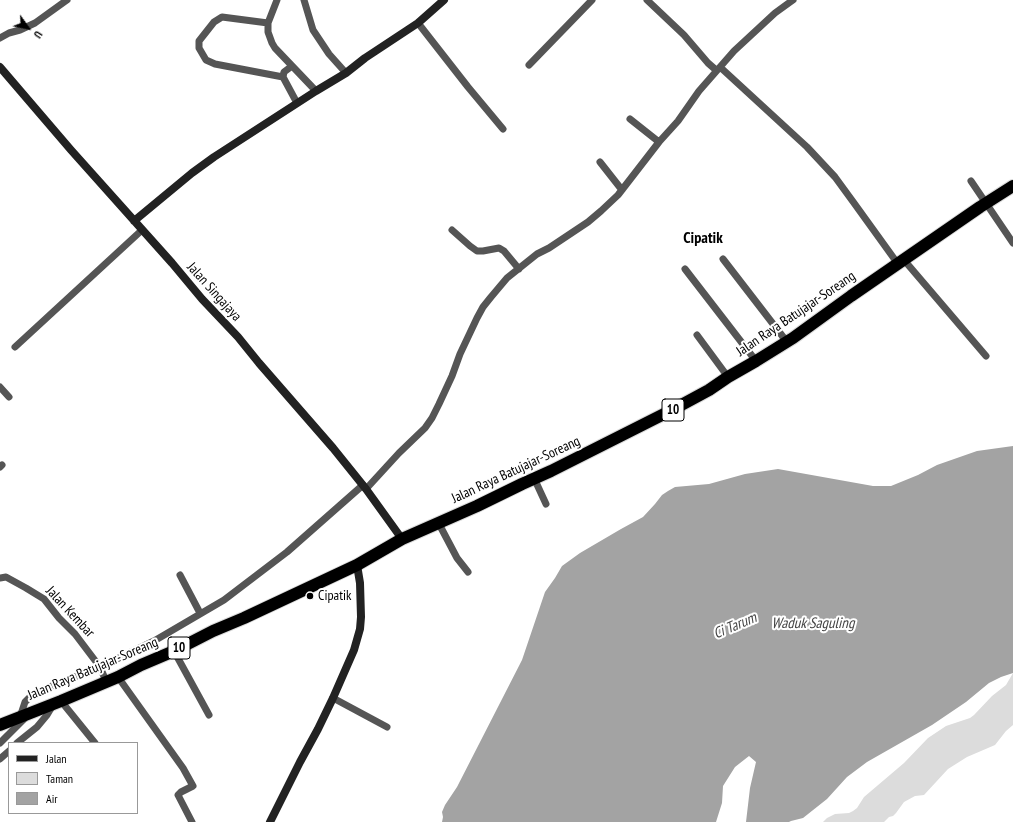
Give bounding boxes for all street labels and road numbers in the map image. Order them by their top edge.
street label: Jalan Singajaya [183,259,245,325]
street label: Jalan Raya Batujajar-Soreang [733,268,859,360]
road number: 10 [662,399,684,421]
street label: Jalan Raya Batujajar-Soreang [449,433,583,507]
street label: Jalan Kembar [42,583,98,641]
street label: Jalan Raya Batujajar-Soreang [25,634,161,704]
road number: 10 [168,637,190,659]

